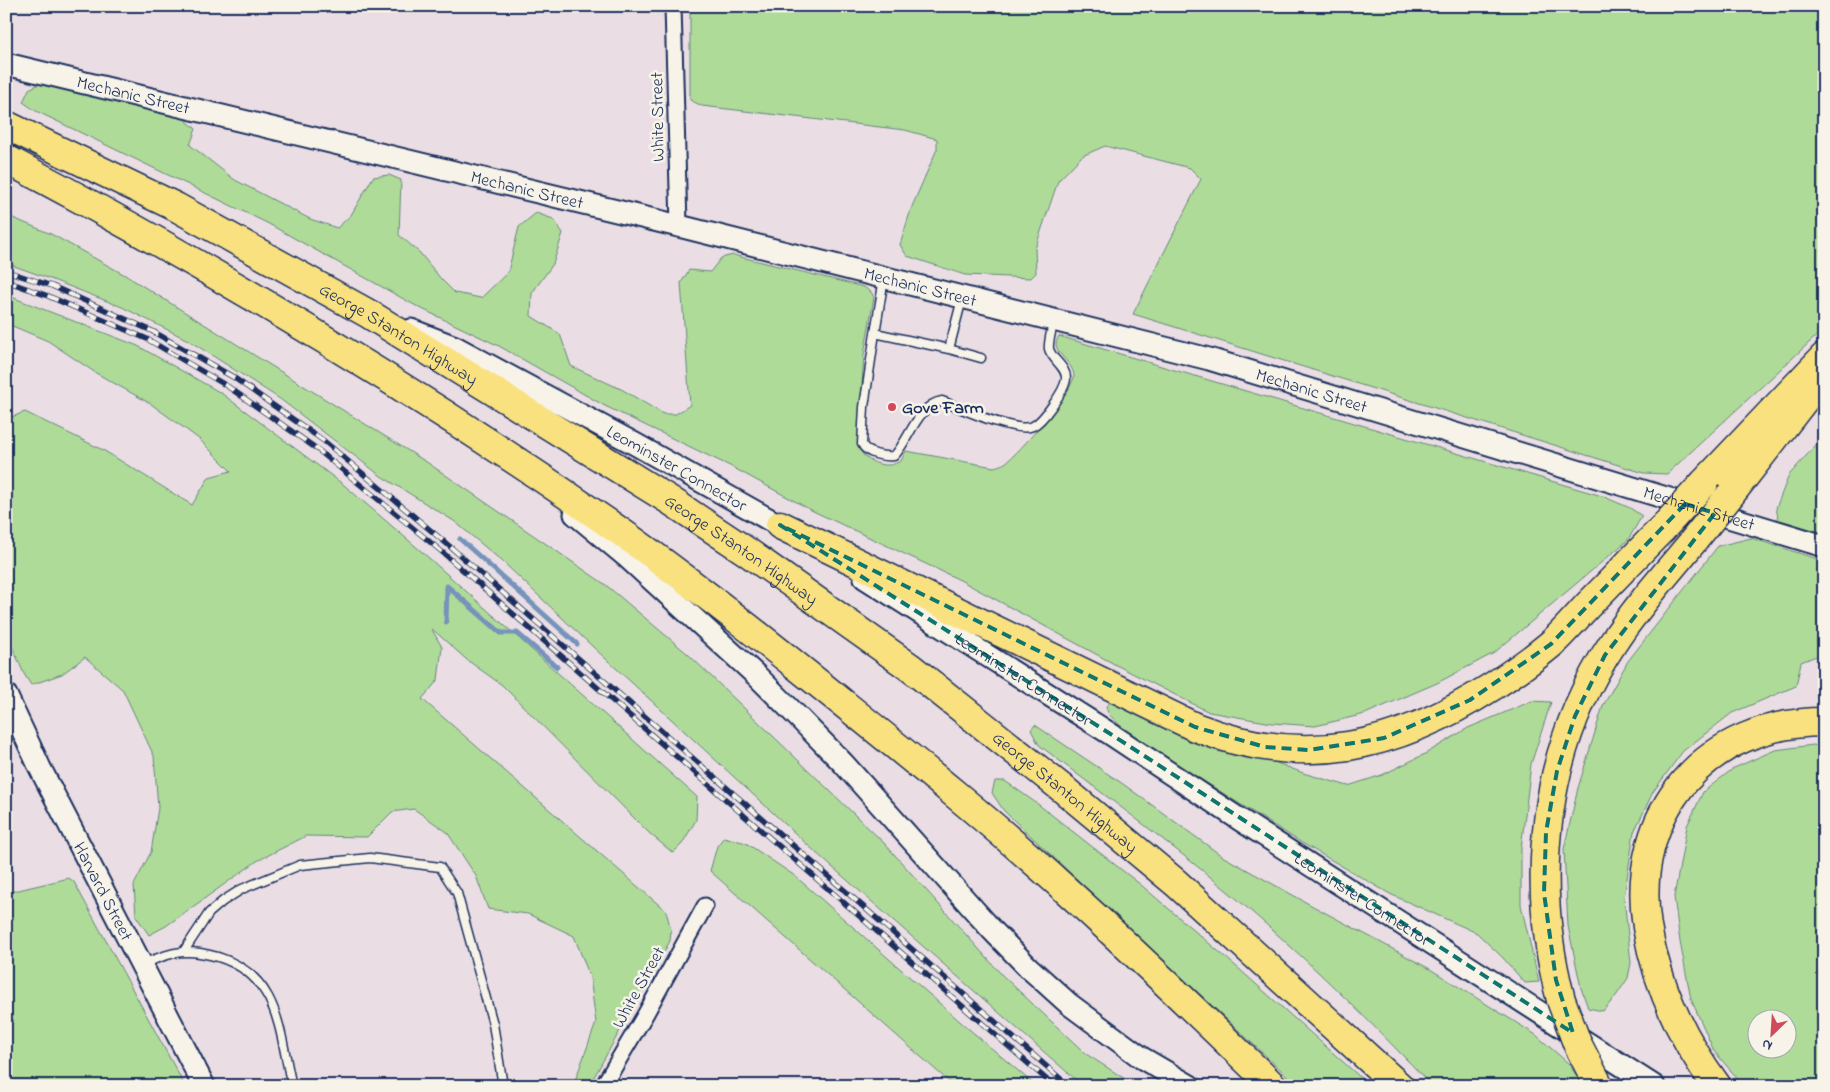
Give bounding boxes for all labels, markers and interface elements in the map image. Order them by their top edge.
street label: Mechanic Street [74,70,192,123]
street label: White Street [645,72,673,162]
street label: Mechanic Street [468,165,586,218]
street label: Mechanic Street [861,262,979,315]
street label: George Stanton Highway [314,278,482,393]
street label: Mechanic Street [1252,363,1370,421]
place label: Gove Farm [902,396,984,422]
marker: Gove Farm [886,401,898,413]
street label: Leominster Connector [601,420,752,520]
street label: Mechanic Street [1640,481,1758,539]
street label: George Stanton Highway [658,489,822,613]
street label: Leominster Connector [949,627,1097,734]
street label: George Stanton Highway [986,726,1143,861]
street label: Harvard Street [65,838,138,946]
street label: Leominster Connector [1288,847,1435,954]
street label: White Street [607,942,673,1034]
north arrow [1748,1010,1798,1060]
text: N [1758,1033,1776,1056]

